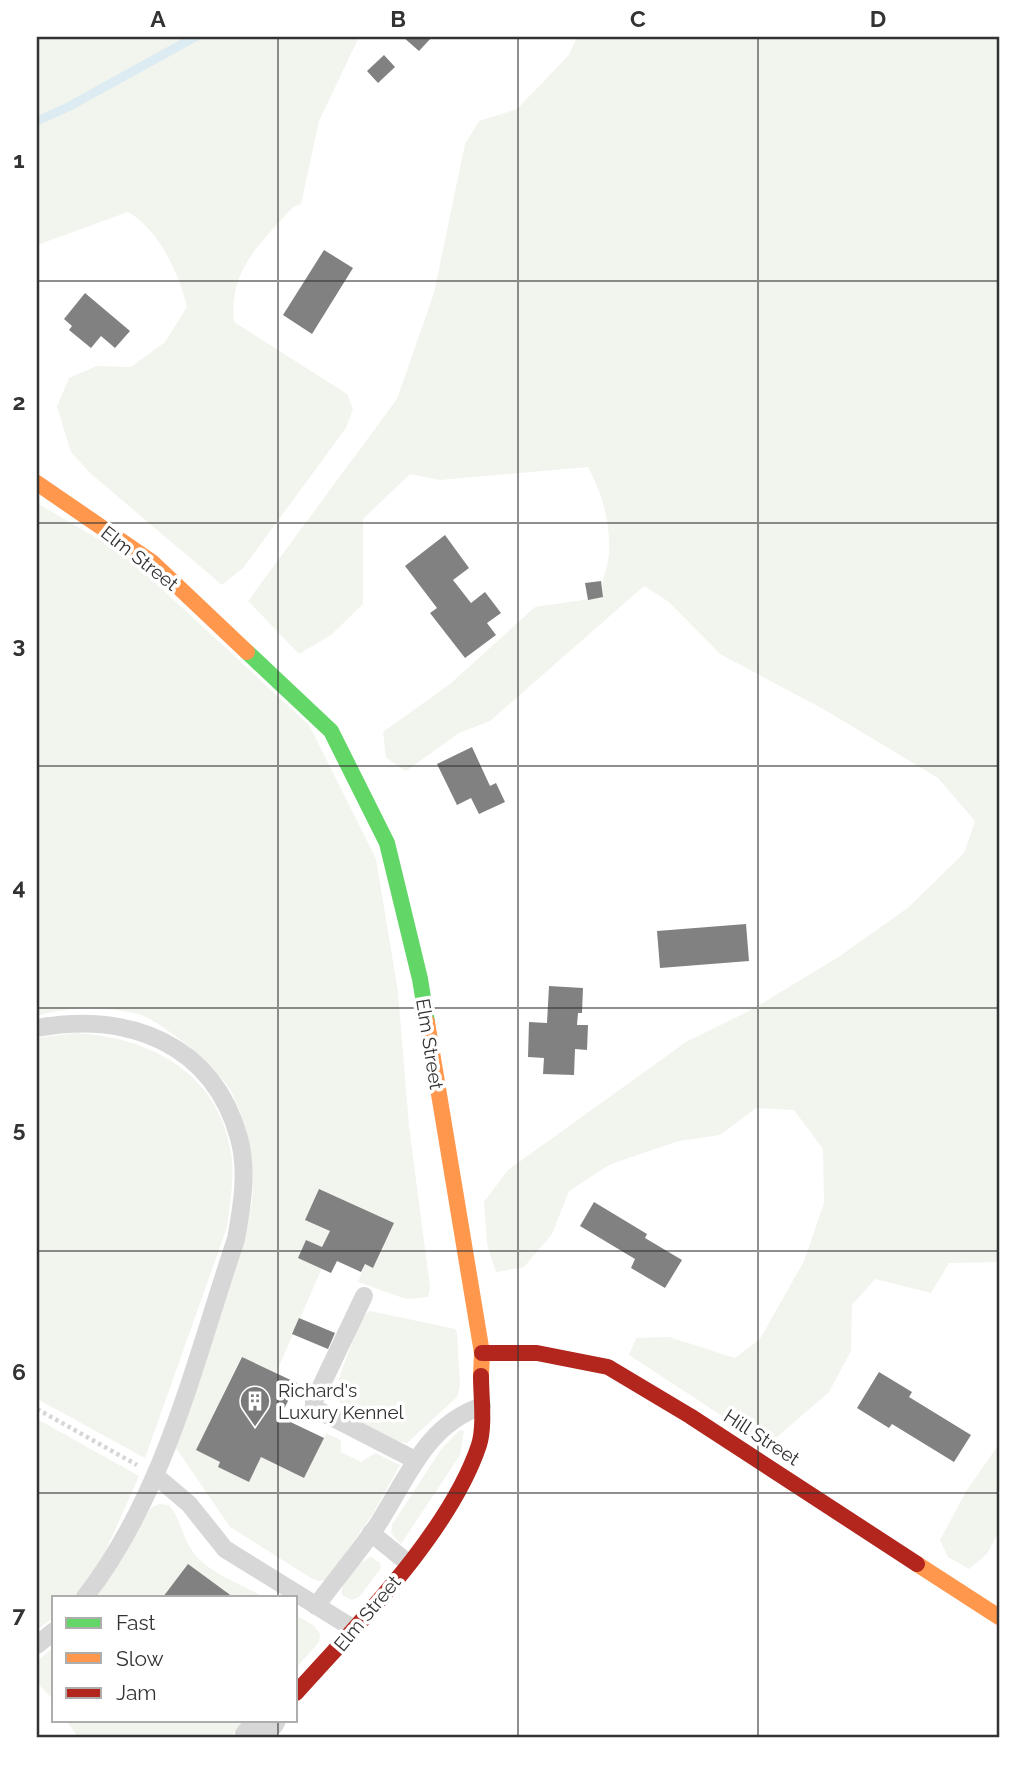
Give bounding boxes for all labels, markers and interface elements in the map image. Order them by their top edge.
text: A [150,5,166,32]
text: B [390,5,406,32]
text: C [630,5,646,32]
text: D [870,5,886,32]
text: 1 [13,146,25,173]
text: 2 [13,388,25,415]
street label: Elm Street [97,521,183,595]
text: 3 [13,631,25,658]
text: 4 [12,873,26,900]
street label: Elm Street [412,997,448,1092]
text: 5 [13,1115,26,1142]
text: 6 [12,1358,26,1385]
place label: Richard's Luxury Kennel [278,1379,405,1423]
building icon: Richard's Luxury Kennel [238,1384,272,1428]
street label: Hill Street [720,1405,804,1470]
street label: Elm Street [329,1570,405,1655]
legend [52,1596,298,1722]
text: 7 [13,1600,26,1627]
text: Fast [116,1610,156,1635]
text: Slow [116,1646,164,1671]
text: Jam [116,1680,157,1705]

